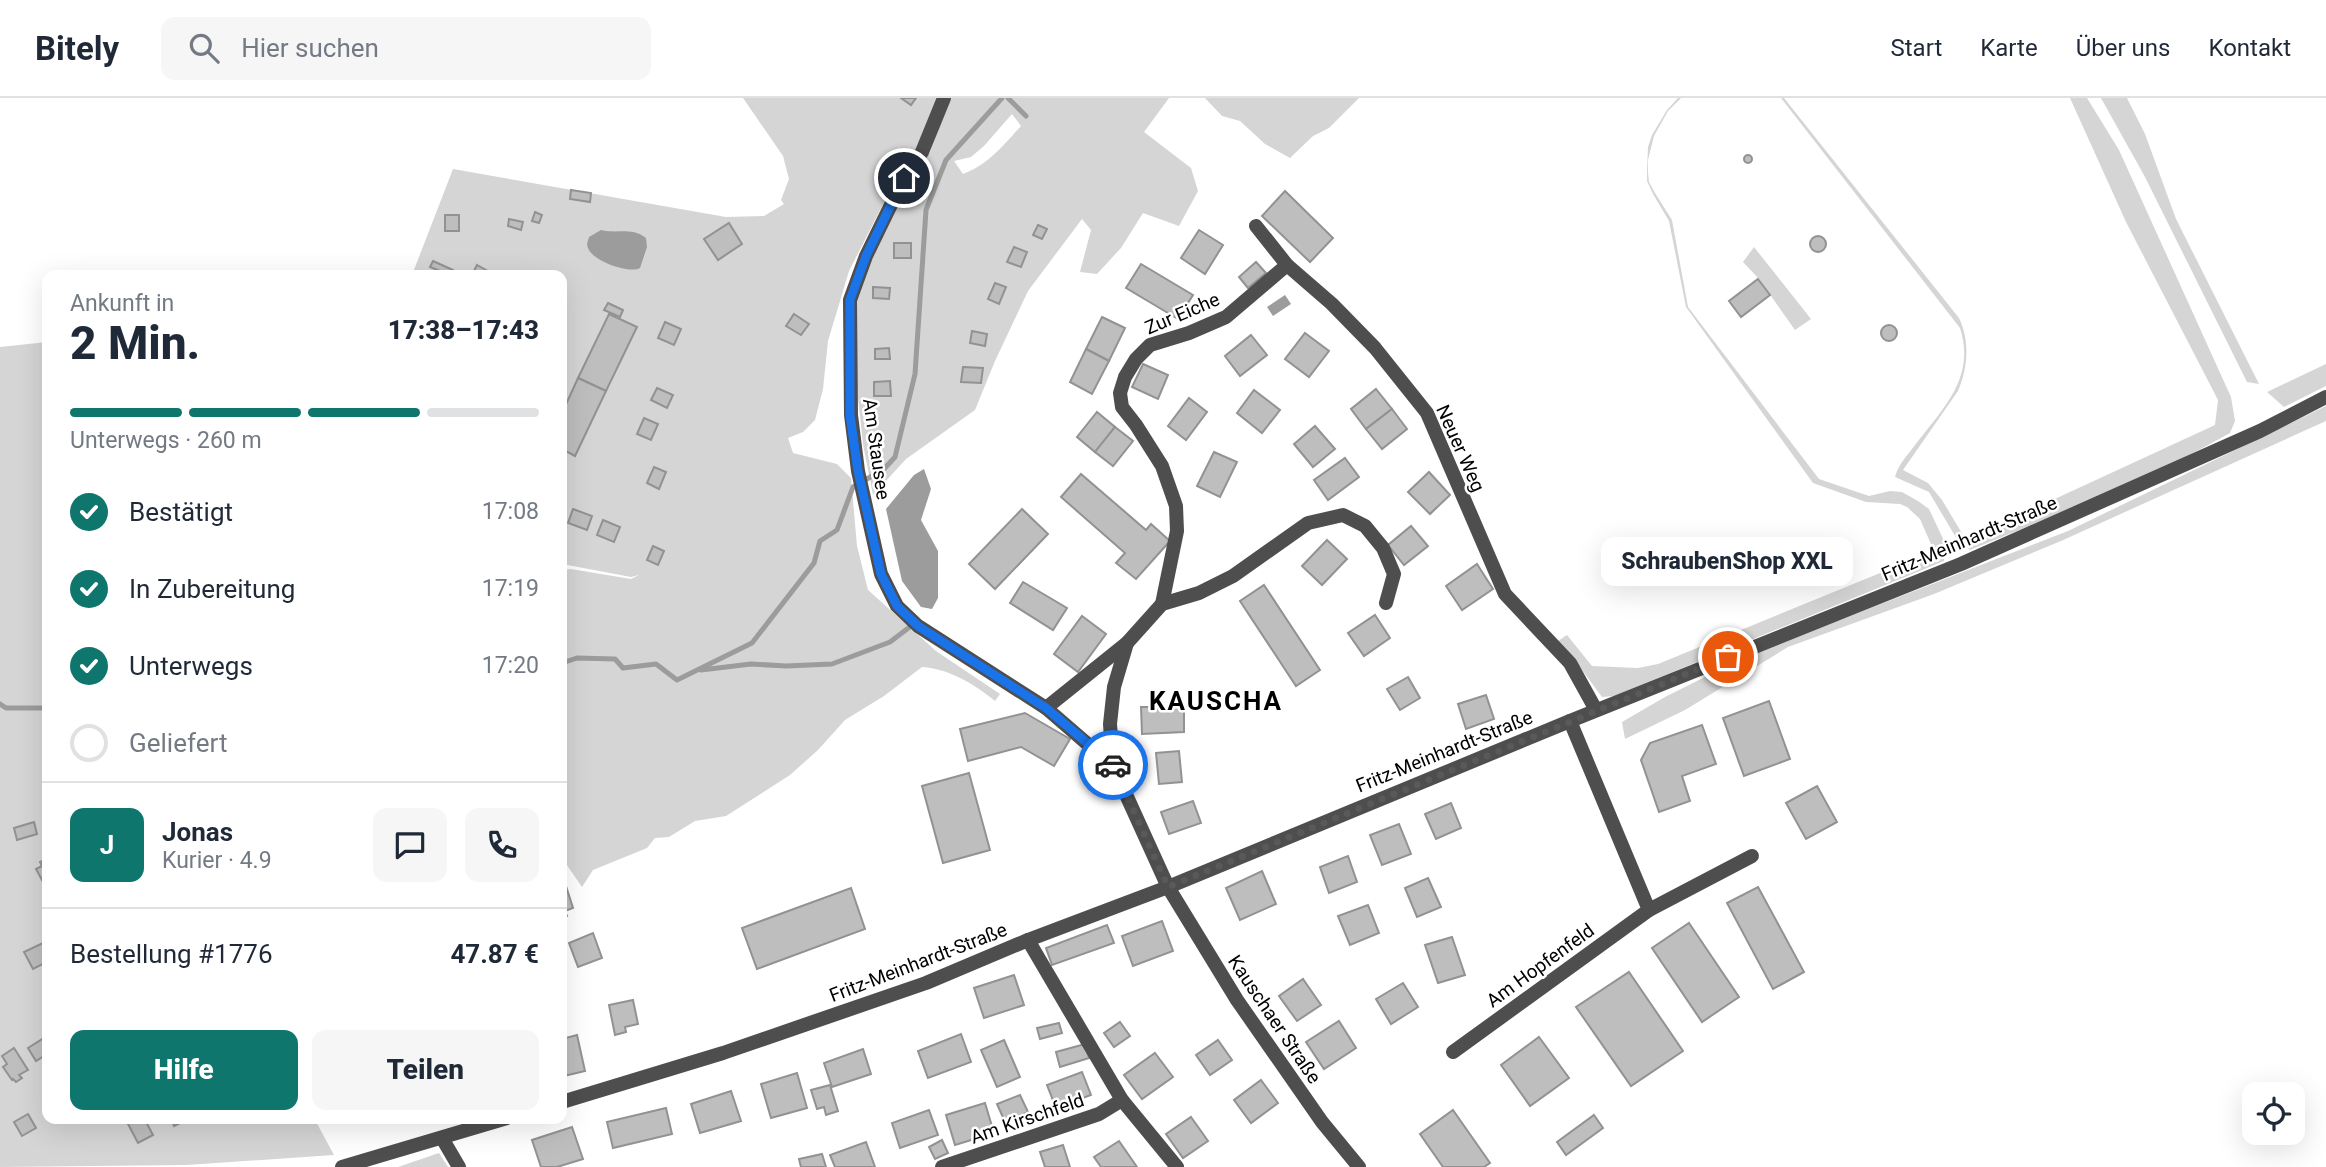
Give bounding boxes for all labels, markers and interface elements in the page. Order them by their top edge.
search box [161,17,651,80]
text: Bitely [35,29,119,68]
icon: search [185,29,223,67]
text: Hier suchen [241,33,379,63]
text: Start [1891,34,1942,62]
text: Karte [1980,34,2038,62]
text: Über uns [2076,34,2170,62]
text: Kontakt [2208,34,2291,62]
pin [874,148,934,208]
icon: home [885,159,923,197]
street label: Zur Eiche [1141,287,1223,339]
text: Ankunft in [70,290,174,317]
text: 17:38–17:43 [388,315,539,345]
text: 2 Min. [70,316,200,370]
street label: Am Stausee [858,397,895,501]
street label: Neuer Weg [1431,401,1490,495]
text: Unterwegs · 260 m [70,427,262,454]
street label: Fritz-Meinhardt-Straße [1878,491,2060,586]
icon: check [70,493,108,531]
text: Bestätigt [129,497,233,527]
text: 17:08 [482,498,539,525]
callout: SchraubenShop XXL [1602,538,1854,587]
text: SchraubenShop XXL [1621,548,1833,575]
icon: check [70,570,108,608]
text: In Zubereitung [129,574,295,604]
text: 17:19 [482,575,539,602]
pin [1698,627,1758,687]
icon: bag [1709,638,1747,676]
icon: check [70,647,108,685]
text: Unterwegs [129,651,253,681]
text: 17:20 [482,652,539,679]
district label: KAUSCHA [1149,686,1283,716]
street label: Fritz-Meinhardt-Straße [1352,705,1536,797]
text: Geliefert [129,728,227,758]
courier [1078,730,1148,800]
icon: car [1094,746,1132,784]
button: chat [373,808,447,882]
button: phone [465,808,539,882]
text: Jonas [162,817,233,847]
text: J [100,830,114,860]
text: Kurier · 4.9 [162,847,272,874]
street label: Fritz-Meinhardt-Straße [826,918,1010,1007]
street label: Am Hopfenfeld [1482,919,1599,1012]
text: Bestellung #1776 [70,939,273,969]
text: 47.87 € [450,939,539,969]
street label: Kauschaer Straße [1223,951,1326,1088]
button: Hilfe [70,1030,298,1110]
button: Teilen [312,1030,539,1110]
map controls [2242,1082,2305,1145]
button: locate [2242,1082,2305,1145]
street label: Am Kirschfeld [967,1088,1087,1149]

